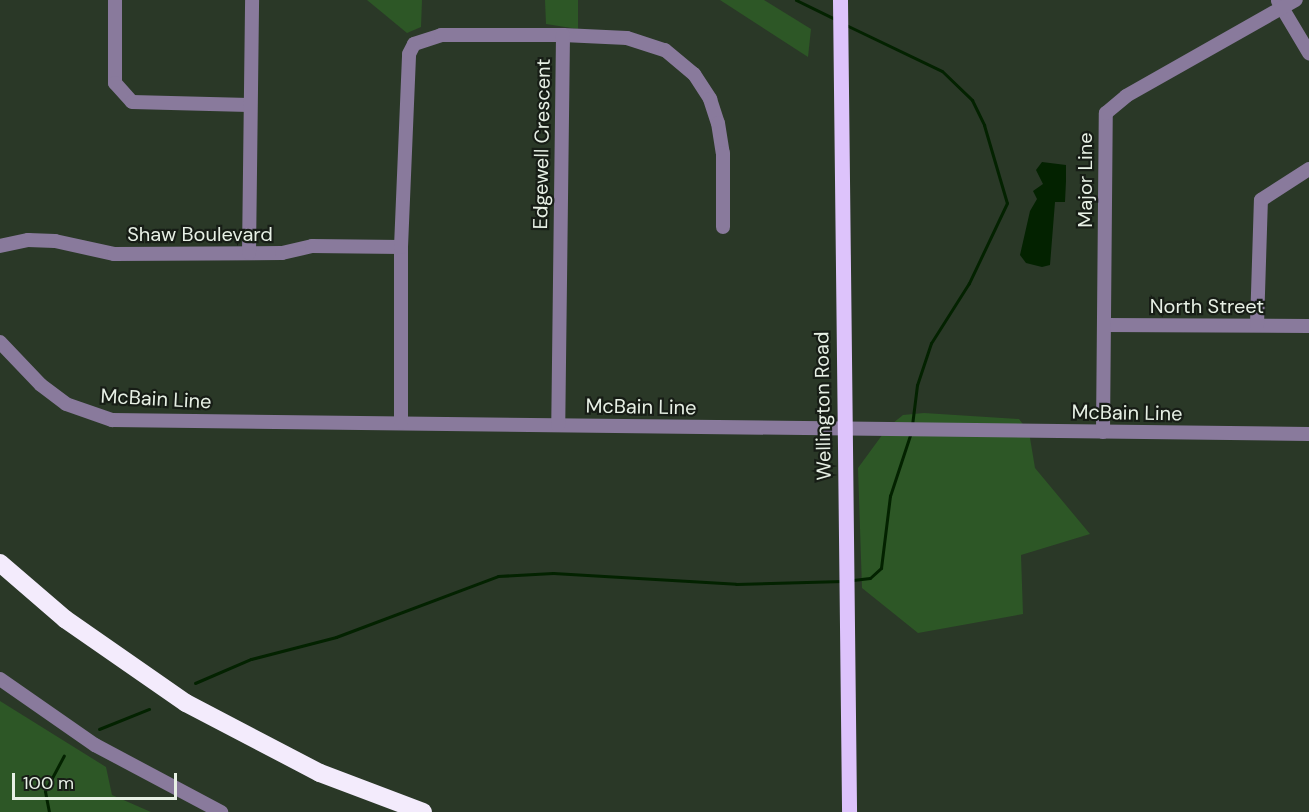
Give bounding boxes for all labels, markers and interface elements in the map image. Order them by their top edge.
street label: Edgewell Crescent [529,58,555,230]
street label: Major Line [1073,132,1097,228]
street label: Shaw Boulevard [127,222,273,246]
street label: North Street [1150,294,1264,318]
street label: Wellington Road [810,331,836,481]
street label: McBain Line [100,384,212,414]
street label: McBain Line [585,394,697,420]
street label: McBain Line [1071,400,1183,426]
scale bar [15,761,180,799]
text: 100 m [23,771,74,795]

